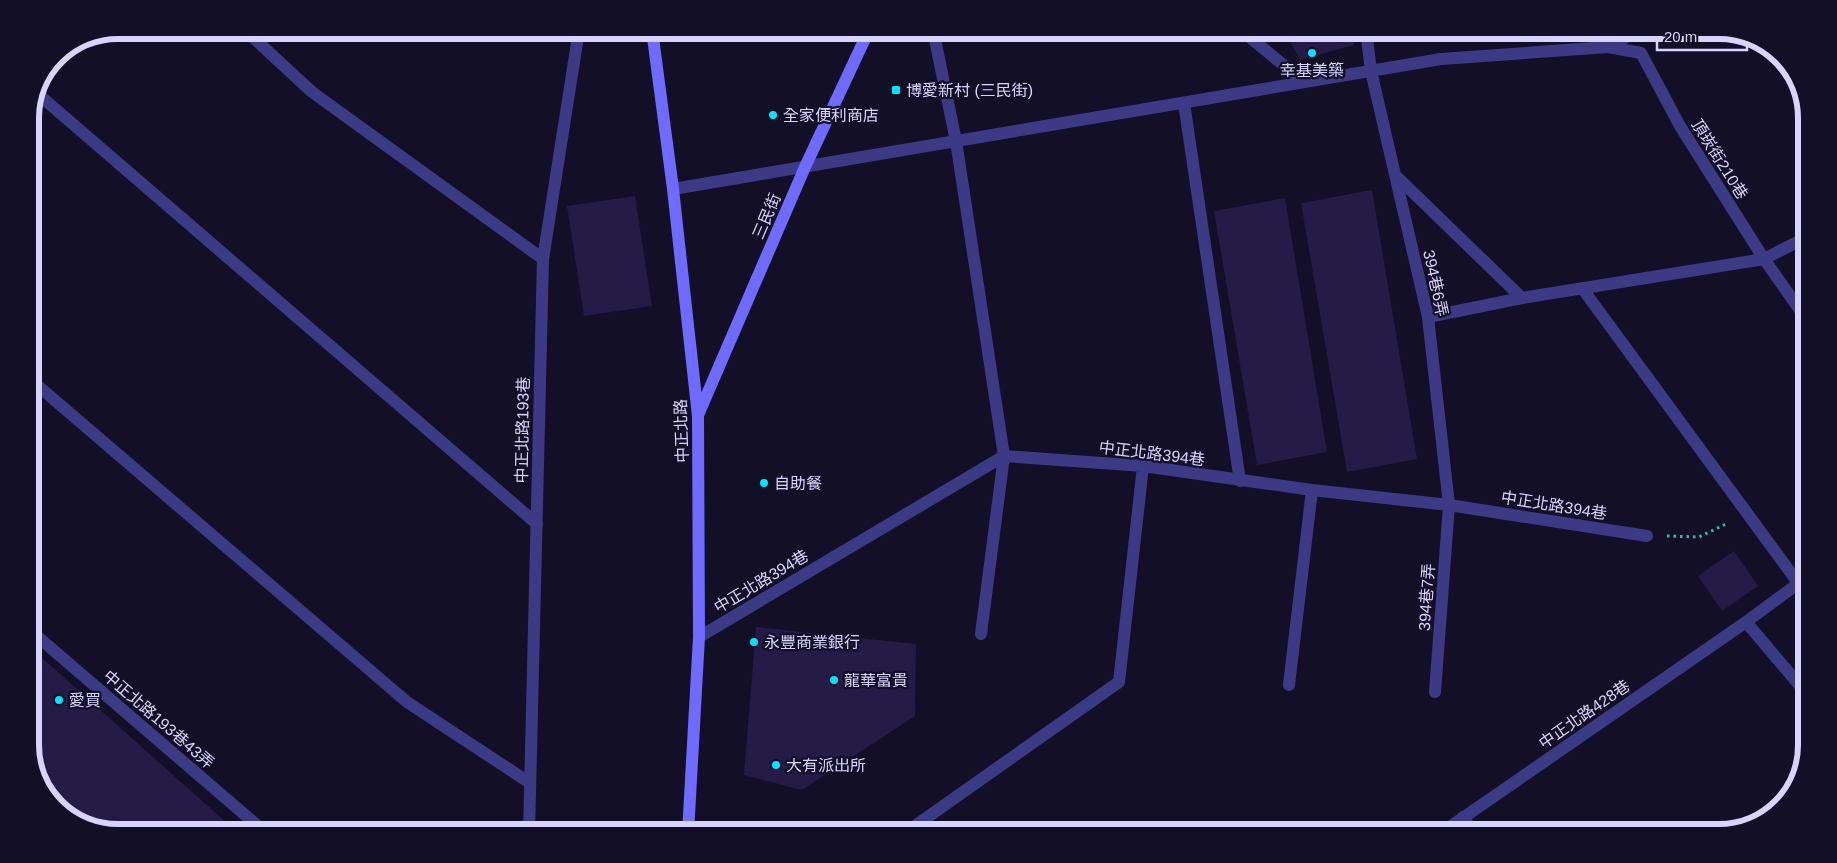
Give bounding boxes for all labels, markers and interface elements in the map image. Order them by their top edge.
scale bar [1657,20,1747,52]
text: 20 m [1664,28,1697,45]
marker: 幸基美築 [1306,47,1318,59]
place label: 幸基美築 [1280,61,1344,79]
place label: 博愛新村 (三民街) [906,82,1033,99]
marker: 博愛新村 (三民街) [890,84,902,96]
place label: 全家便利商店 [783,107,879,124]
marker: 全家便利商店 [767,109,779,121]
street label: 頂崁街210巷 [1688,116,1751,202]
street label: 三民街 [749,191,784,242]
street label: 394巷6弄 [1420,248,1451,318]
street label: 中正北路193巷 [513,377,532,484]
street label: 中正北路 [672,399,691,463]
street label: 中正北路394巷 [1098,439,1206,468]
place label: 自助餐 [774,475,822,492]
marker: 自助餐 [758,477,770,489]
street label: 中正北路394巷 [1500,489,1608,522]
street label: 中正北路394巷 [711,547,811,616]
street label: 394巷7弄 [1416,563,1437,631]
place label: 永豐商業銀行 [764,634,860,651]
marker: 永豐商業銀行 [748,636,760,648]
street label: 中正北路193巷43弄 [100,667,217,772]
place label: 龍華富貴 [844,672,908,689]
marker: 龍華富貴 [828,674,840,686]
street label: 中正北路428巷 [1536,677,1633,752]
place label: 愛買 [69,692,101,709]
marker: 愛買 [53,694,65,706]
place label: 大有派出所 [786,757,866,774]
marker: 大有派出所 [770,759,782,771]

